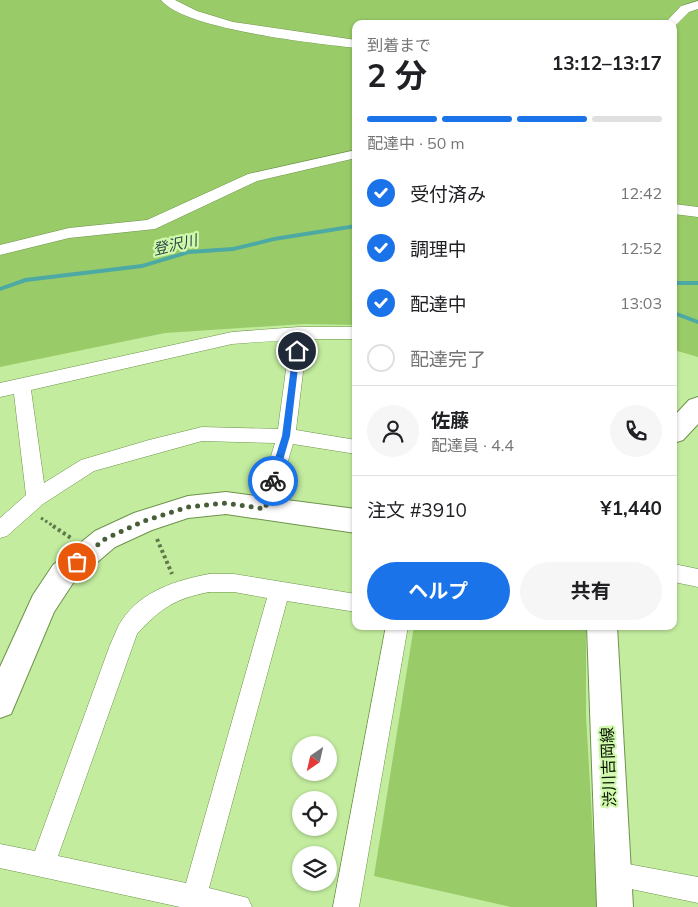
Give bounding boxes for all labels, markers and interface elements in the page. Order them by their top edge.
text: 到着まで [367,35,431,55]
text: 13:12–13:17 [552,51,662,75]
text: 2 分 [367,55,427,95]
text: 配達中 · 50 m [367,133,464,153]
icon: check [367,179,395,207]
text: 受付済み [410,182,486,206]
text: 12:42 [620,183,662,203]
water label: 登沢川 [151,230,201,259]
icon: check [367,234,395,262]
text: 調理中 [410,237,467,261]
text: 12:52 [620,238,662,258]
icon: check [367,289,395,317]
text: 配達中 [410,292,467,316]
text: 13:03 [620,293,662,313]
pin [276,330,318,372]
icon: home [283,337,311,365]
text: 配達完了 [410,347,486,371]
button: person [367,405,419,457]
button: phone [610,405,662,457]
text: 佐藤 [431,408,469,432]
text: 配達員 · 4.4 [431,435,514,455]
courier [248,456,298,506]
icon: bike [259,467,287,495]
text: ¥1,440 [600,496,662,520]
text: 注文 #3910 [367,498,467,522]
pin [56,541,98,583]
icon: bag [63,548,91,576]
button: ヘルプ [367,562,510,620]
button: 共有 [520,562,662,620]
street label: 渋川吉岡線 [597,727,619,807]
north arrow [292,736,338,781]
map controls [292,736,337,891]
button: locate [292,791,337,836]
button: layers [292,846,337,891]

